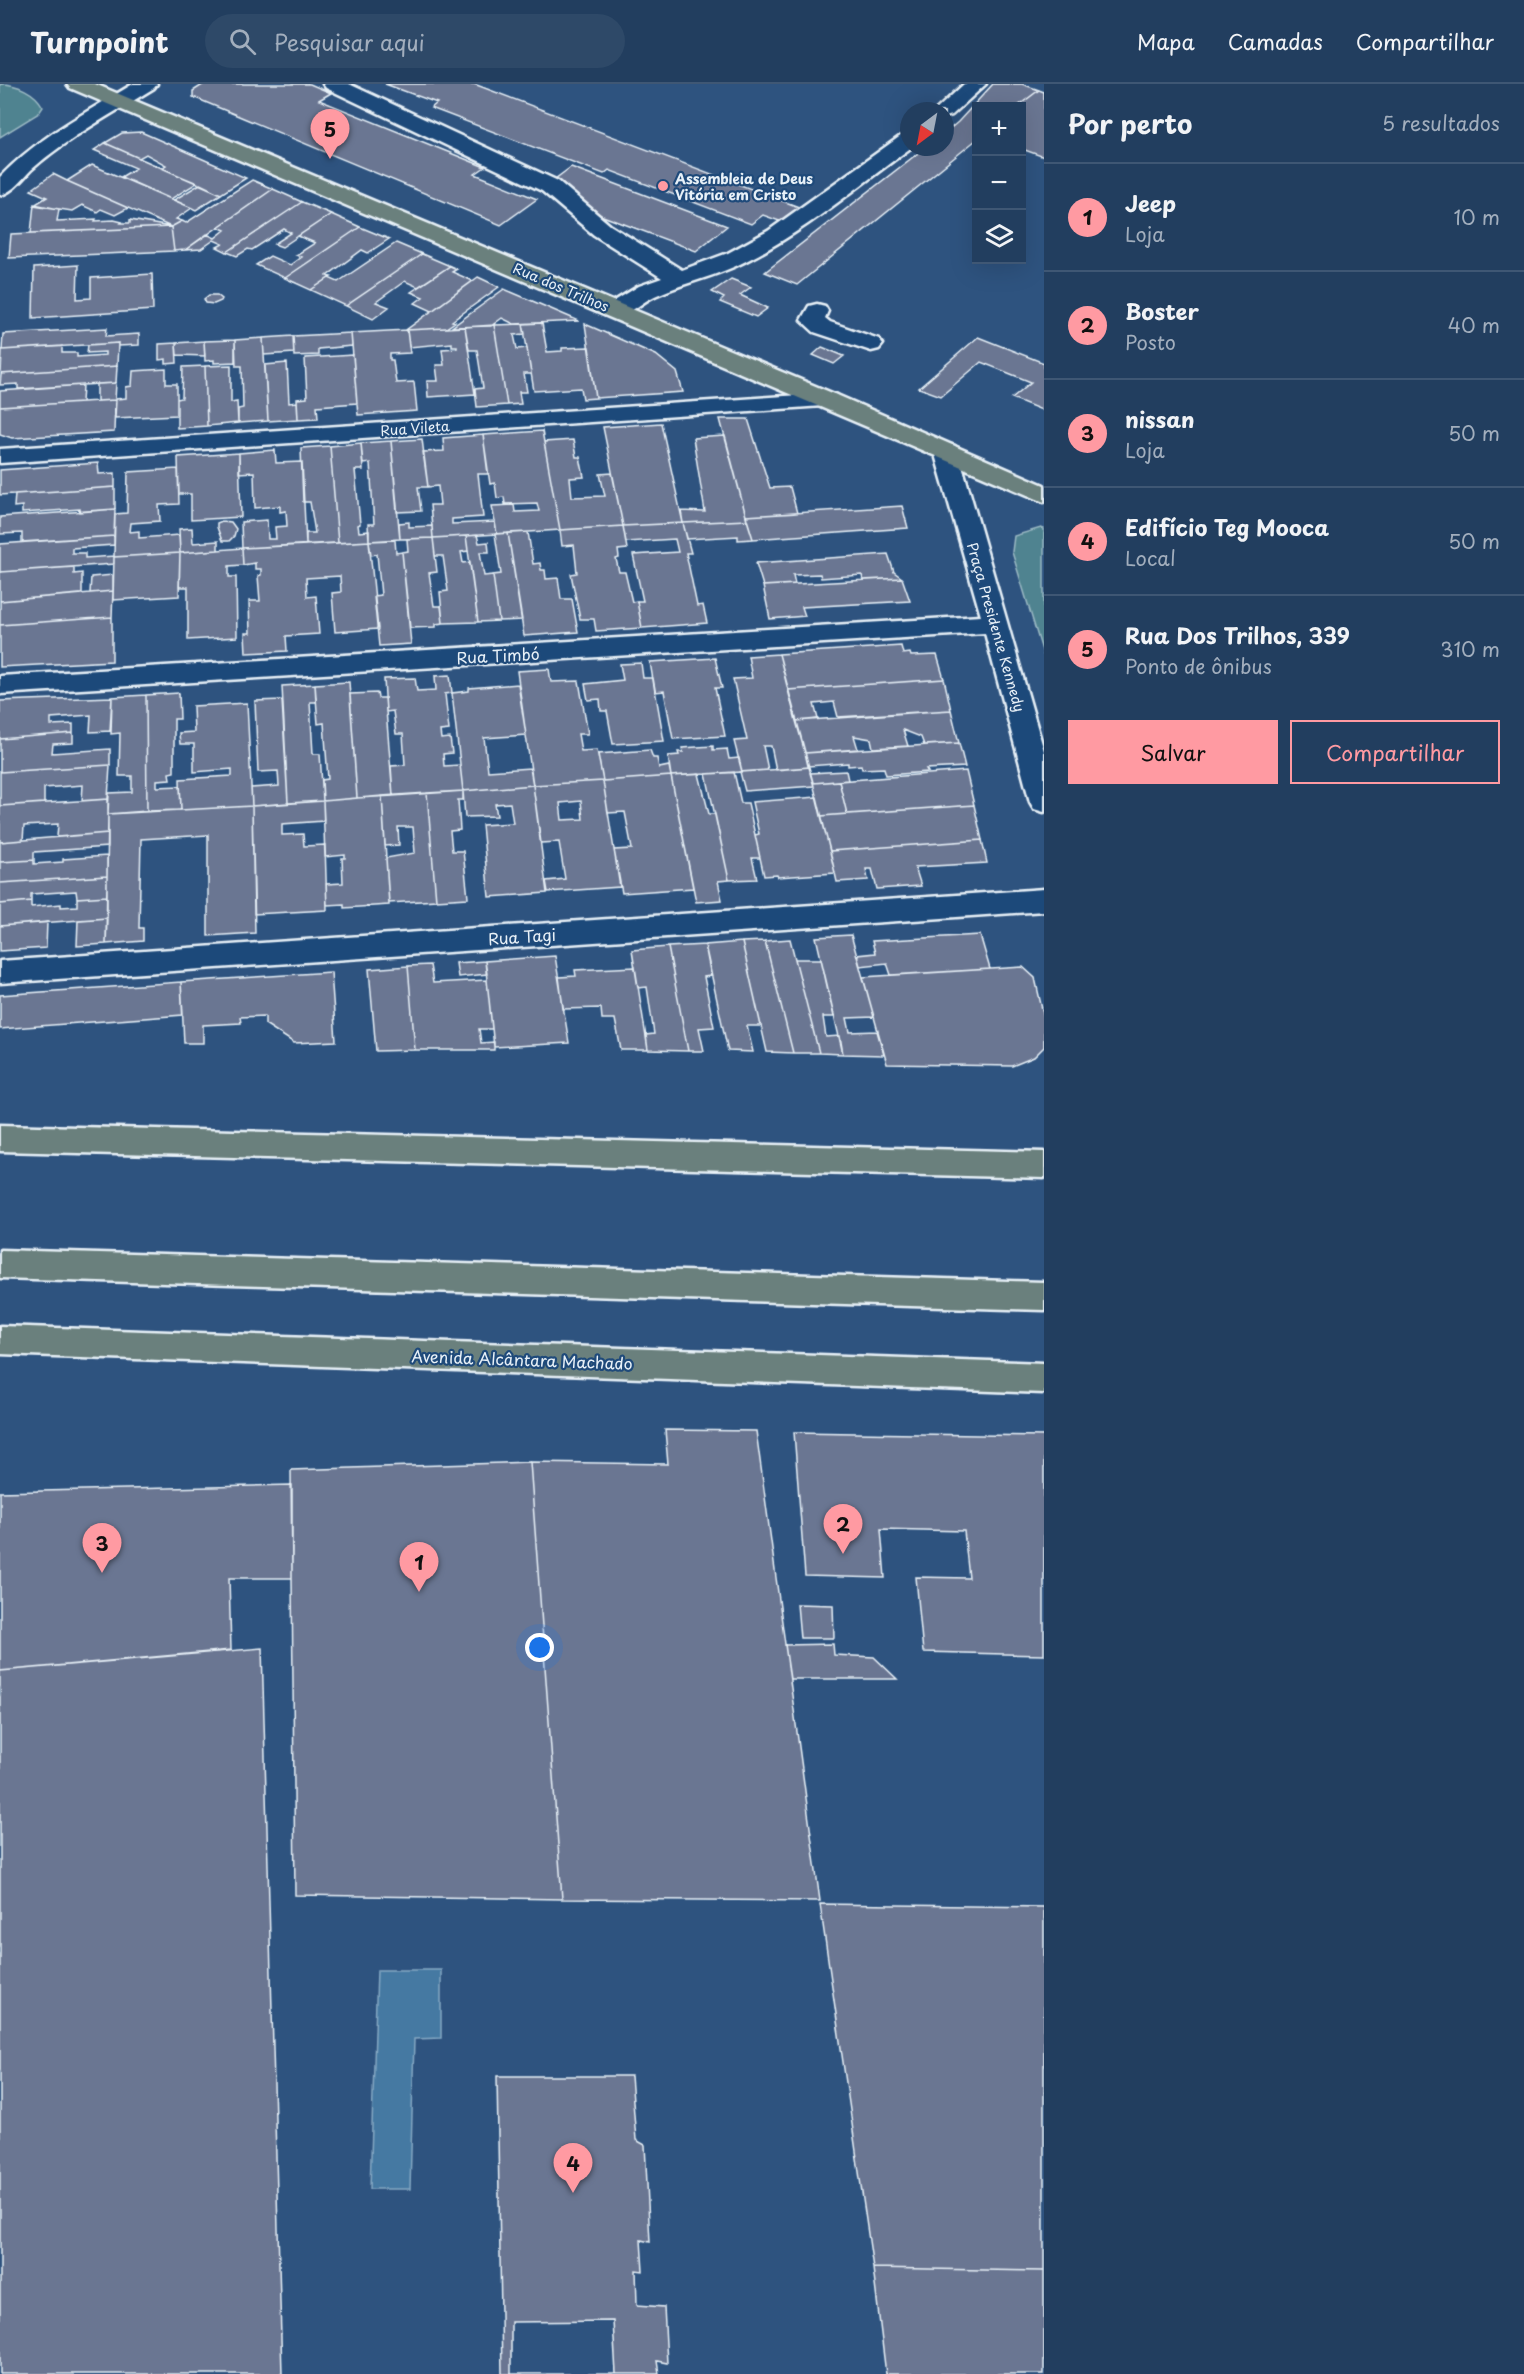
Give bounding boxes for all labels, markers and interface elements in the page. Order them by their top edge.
search box [205,14,625,68]
text: Turnpoint [30,20,169,63]
icon: search [226,25,259,58]
text: Pesquisar aqui [274,25,425,58]
text: Mapa [1137,25,1195,57]
text: Camadas [1228,25,1323,57]
text: Compartilhar [1356,25,1494,57]
north arrow [900,102,954,156]
map controls [972,102,1026,264]
button: + [972,102,1026,156]
text: Por perto [1068,104,1192,143]
text: 5 resultados [1382,108,1500,138]
pin: 5 [310,110,350,159]
button: − [972,156,1026,210]
place label: Assembleia de Deus Vitória em Cristo [674,168,813,205]
marker: Assembleia de Deus Vitória em Cristo [656,179,670,193]
text: Jeep [1125,186,1176,219]
text: 1 [1083,202,1092,232]
text: 10 m [1453,202,1500,232]
button: layers [972,210,1026,264]
text: Loja [1125,219,1165,249]
street label: Rua dos Trilhos [510,257,612,317]
text: Boster [1125,294,1199,327]
text: 2 [1080,310,1095,340]
text: 40 m [1448,310,1500,340]
text: Posto [1125,327,1176,357]
text: nissan [1125,402,1195,435]
street label: Rua Vileta [380,415,451,441]
text: 3 [1081,418,1094,448]
text: 50 m [1448,418,1500,448]
text: Loja [1125,435,1165,465]
text: Edifício Teg Mooca [1125,510,1329,543]
text: 4 [1081,526,1094,556]
text: 50 m [1448,526,1500,556]
street label: Praça Presidente Kennedy [962,540,1030,714]
text: Local [1125,543,1176,573]
text: Rua Dos Trilhos, 339 [1125,618,1350,651]
text: 5 [1081,634,1094,664]
text: 310 m [1440,634,1500,664]
street label: Rua Timbó [456,641,540,669]
text: Ponto de ônibus [1125,651,1272,681]
button: Salvar [1068,720,1278,784]
button: Compartilhar [1290,720,1500,784]
street label: Rua Tagi [487,922,557,950]
street label: Avenida Alcântara Machado [411,1343,633,1375]
pin: 2 [824,1504,862,1554]
pin: 3 [82,1524,122,1573]
pin: 1 [400,1542,438,1592]
your location [525,1633,554,1662]
pin: 4 [554,2144,592,2193]

